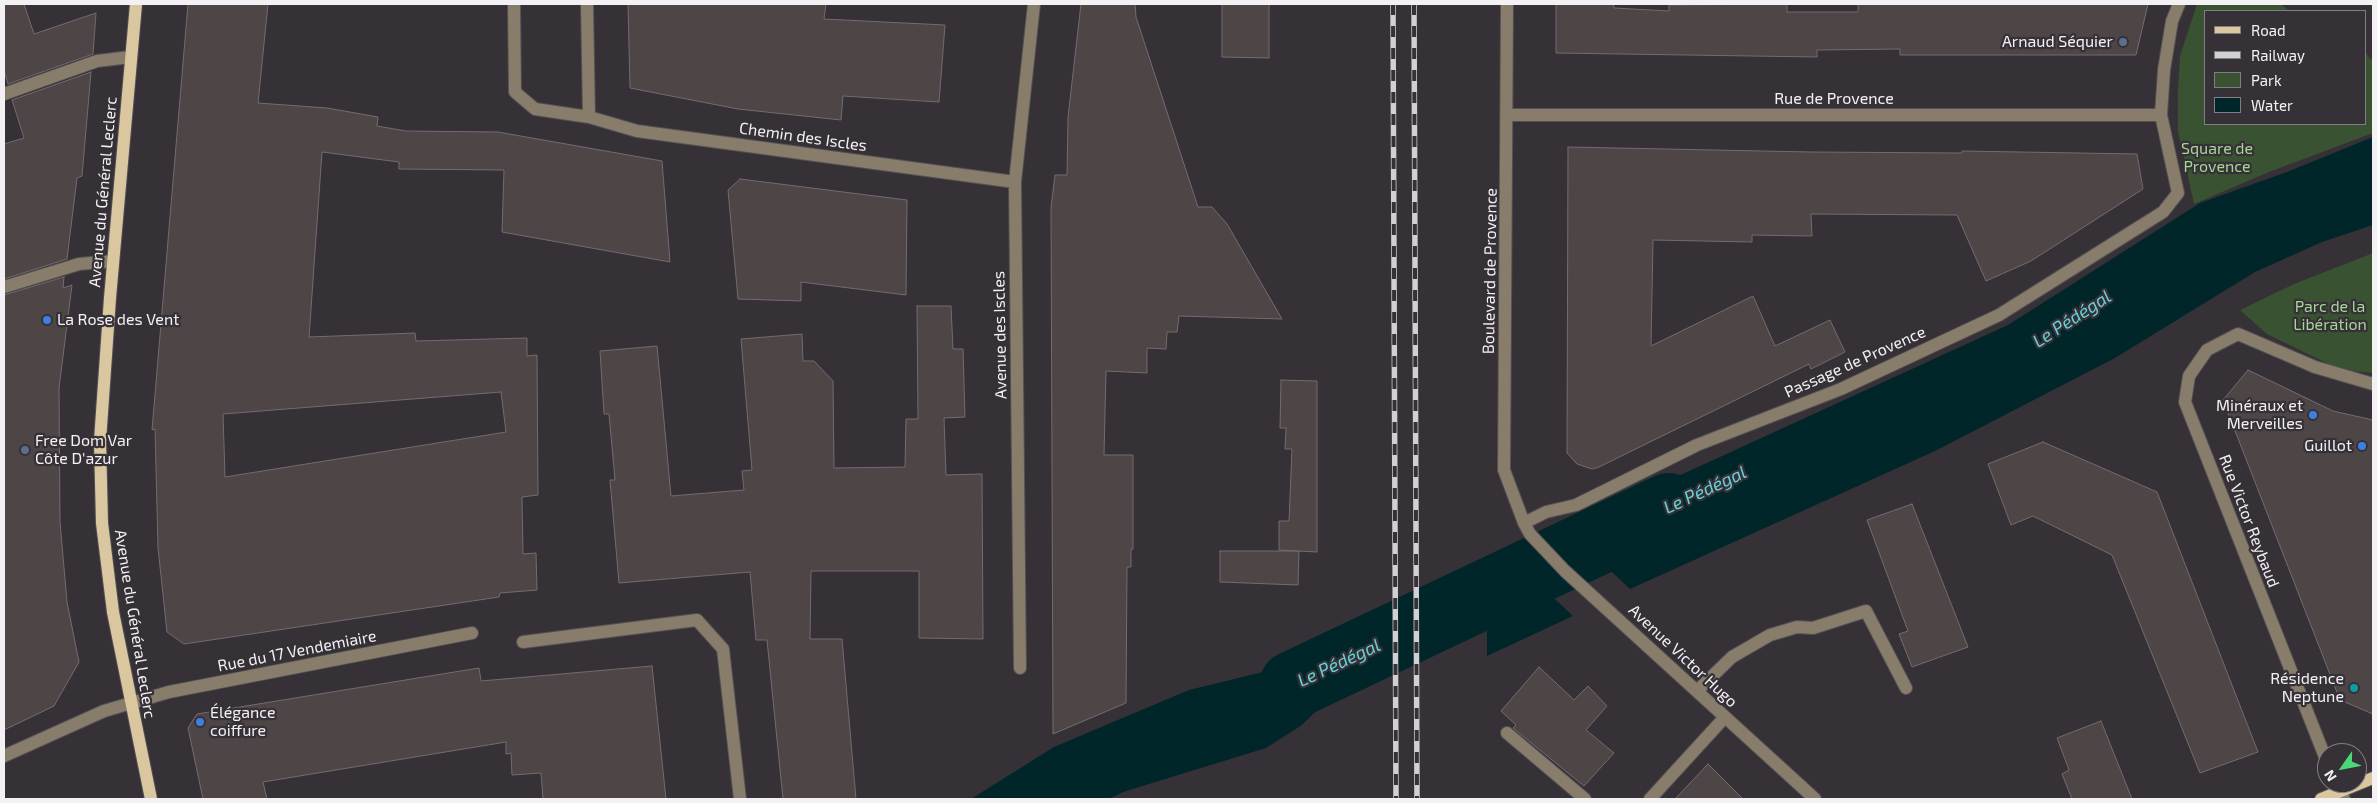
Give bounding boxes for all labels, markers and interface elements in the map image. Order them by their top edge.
legend [2204,10,2367,125]
text: Road [2251,21,2286,39]
place label: Arnaud Séquier [2002,32,2113,52]
marker: Arnaud Séquier [2117,36,2129,48]
text: Railway [2251,46,2305,64]
text: Park [2251,71,2282,89]
street label: Rue de Provence [1774,89,1894,109]
street label: Avenue du Général Leclerc [85,96,121,288]
text: Water [2251,96,2293,114]
street label: Chemin des Iscles [738,119,868,155]
park label: Square de Provence [2181,139,2253,177]
street label: Boulevard de Provence [1479,188,1501,354]
street label: Avenue des Iscles [989,271,1011,399]
water label: Le Pédégal [2029,286,2115,352]
park label: Parc de la Libération [2293,297,2367,335]
place label: La Rose des Vent [57,310,179,330]
marker: La Rose des Vent [41,314,53,326]
street label: Passage de Provence [1781,322,1929,402]
place label: Minéraux et Merveilles [2216,396,2303,434]
marker: Minéraux et Merveilles [2307,409,2319,421]
place label: Free Dom Var Côte D'azur [35,431,132,469]
place label: Guillot [2304,436,2352,456]
marker: Guillot [2356,440,2368,452]
marker: Free Dom Var Côte D'azur [19,444,31,456]
street label: Rue Victor Reybaud [2215,452,2283,590]
water label: Le Pédégal [1660,461,1750,519]
street label: Avenue du Général Leclerc [111,528,159,720]
street label: Avenue Victor Hugo [1625,601,1741,711]
street label: Rue du 17 Vendemiaire [216,626,378,676]
water label: Le Pédégal [1294,634,1384,692]
place label: Résidence Neptune [2270,669,2344,707]
marker: Résidence Neptune [2348,682,2360,694]
place label: Élégance coiffure [210,703,276,741]
marker: Élégance coiffure [194,716,206,728]
north arrow [2317,743,2367,793]
text: N [2320,767,2340,785]

